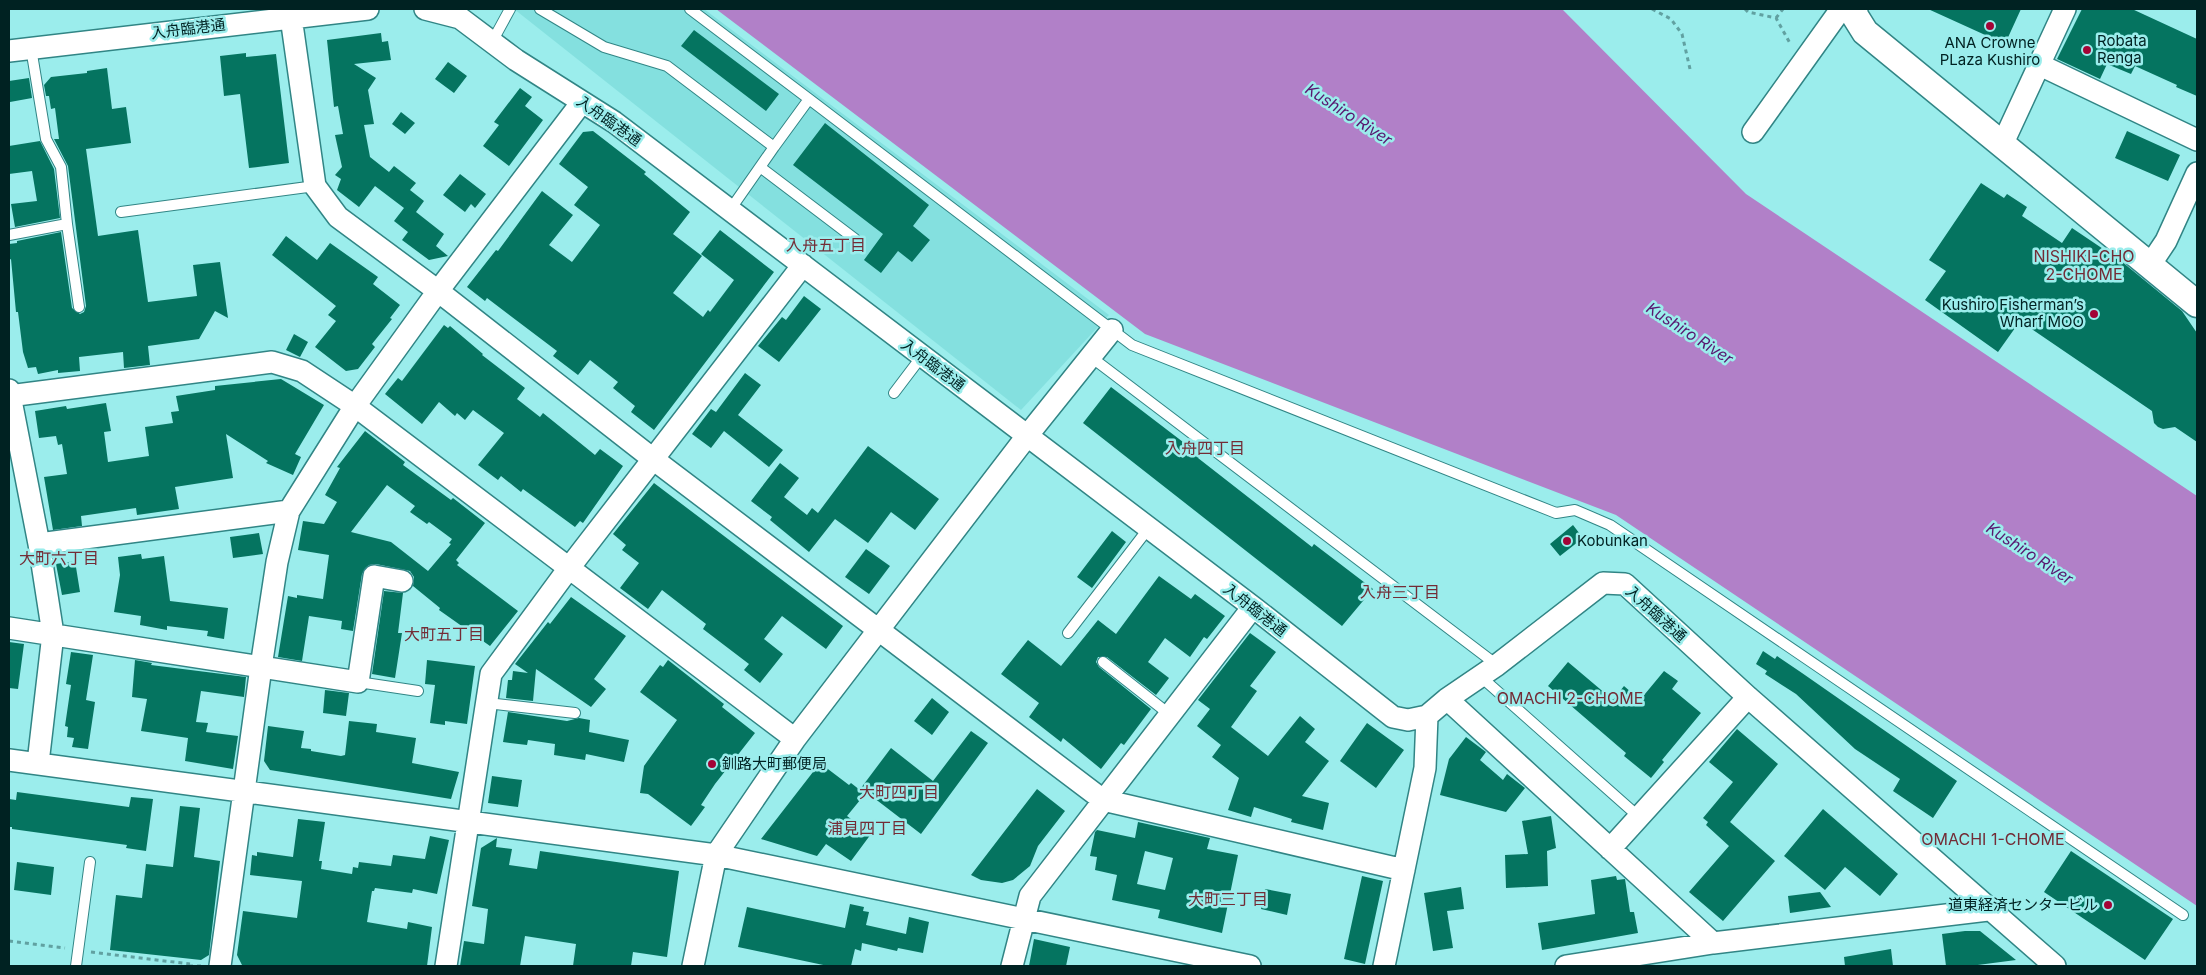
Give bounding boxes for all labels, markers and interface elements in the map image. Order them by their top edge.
street label: 入舟臨港通 [150,15,226,43]
marker: ANA Crowne PLaza Kushiro [1984,20,1996,32]
place label: Robata Renga [2097,31,2147,67]
place label: ANA Crowne PLaza Kushiro [1940,33,2040,69]
marker: Robata Renga [2081,44,2093,56]
water label: Kushiro River [1302,79,1397,150]
street label: 入舟臨港通 [573,91,645,150]
district label: 入舟五丁目 [786,235,866,255]
district label: NISHIKI-CHO 2-CHOME [2033,246,2135,284]
place label: Kushiro Fisherman’s Wharf MOO [1942,295,2084,331]
water label: Kushiro River [1643,298,1738,369]
marker: Kushiro Fisherman’s Wharf MOO [2088,308,2100,320]
street label: 入舟臨港通 [898,334,969,395]
district label: 入舟四丁目 [1165,438,1245,458]
water label: Kushiro River [1983,518,2078,589]
place label: Kobunkan [1577,531,1648,550]
marker: Kobunkan [1561,535,1573,547]
district label: 大町六丁目 [19,548,99,568]
street label: 入舟臨港通 [1220,579,1291,640]
street label: 入舟臨港通 [1622,581,1691,646]
district label: 入舟三丁目 [1360,582,1440,602]
district label: 大町五丁目 [404,624,484,644]
district label: OMACHI 2-CHOME [1497,688,1643,708]
place label: 釧路大町郵便局 [722,754,827,773]
marker: 釧路大町郵便局 [706,758,718,770]
district label: 大町四丁目 [859,782,939,802]
district label: 浦見四丁目 [827,818,907,838]
district label: OMACHI 1-CHOME [1921,829,2065,849]
district label: 大町三丁目 [1188,889,1268,909]
place label: 道東経済センタービル [1948,895,2098,914]
marker: 道東経済センタービル [2102,899,2114,911]

